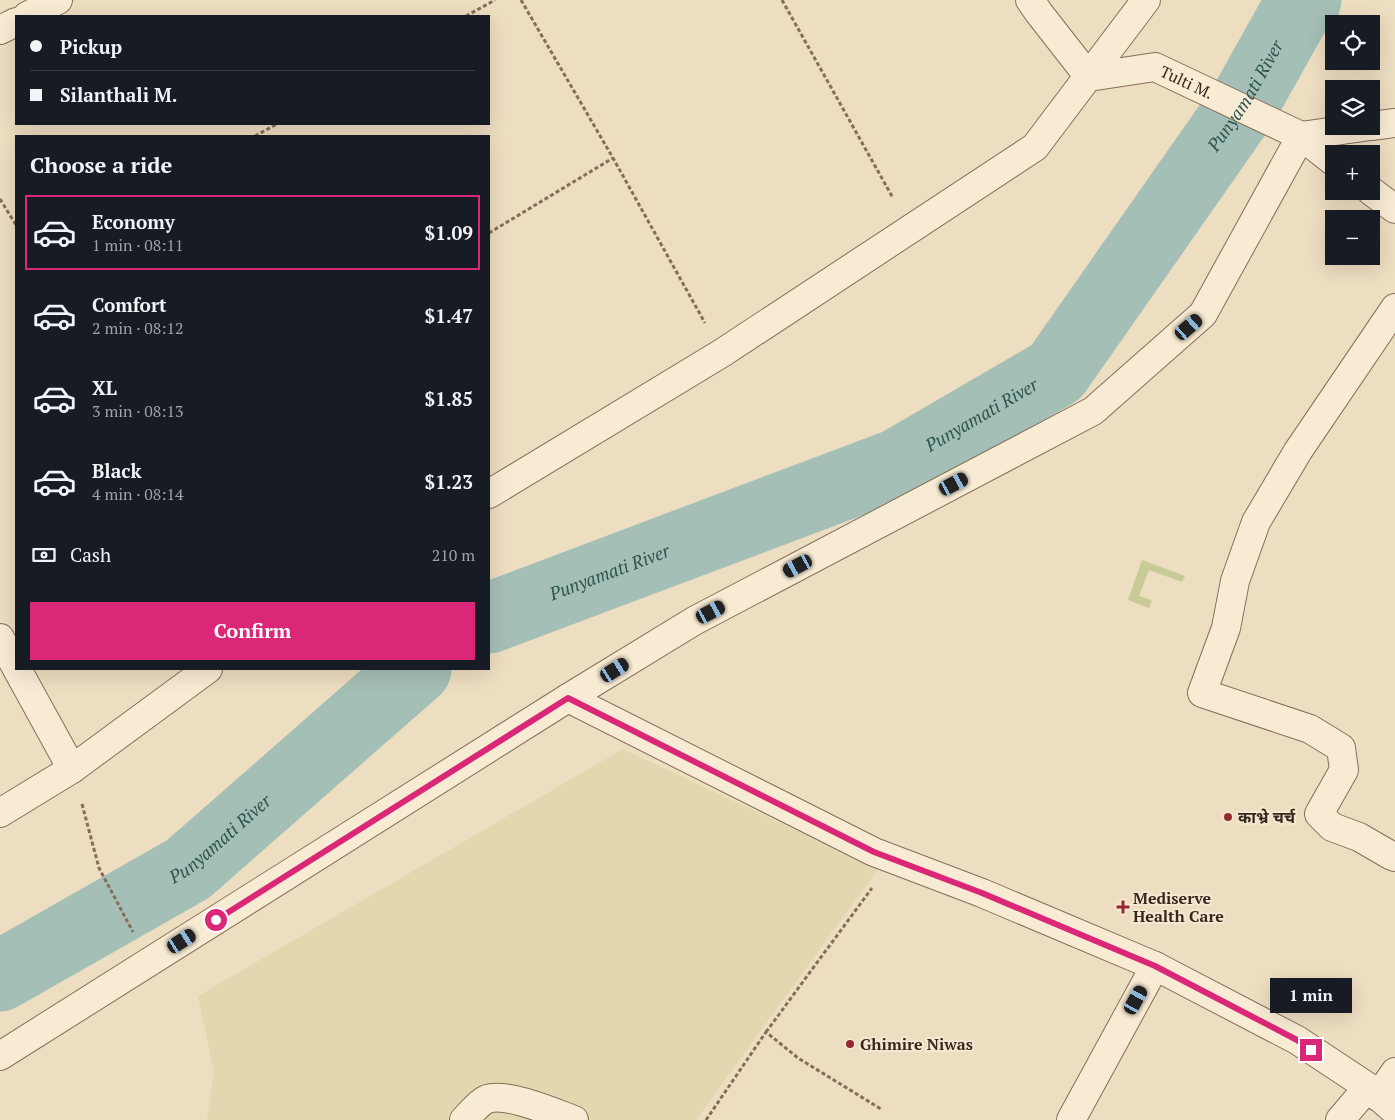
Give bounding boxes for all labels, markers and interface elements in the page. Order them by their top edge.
map controls [1325,15,1380,265]
button: locate [1325,15,1380,70]
text: Pickup [60,34,122,59]
water label: Punyamati River [1201,35,1289,156]
street label: Tulti M. [1157,60,1217,104]
button: layers [1325,80,1380,135]
text: Silanthali M. [60,82,177,107]
button: + [1325,145,1380,200]
text: Choose a ride [30,150,172,179]
text: Economy [92,209,175,234]
icon: car [32,210,77,255]
button: − [1325,210,1380,265]
text: $1.09 [424,220,473,245]
text: 1 min · 08:11 [92,234,184,256]
text: Comfort [92,292,167,317]
icon: car [32,293,77,338]
text: $1.47 [424,303,473,328]
car [1172,311,1205,343]
text: 2 min · 08:12 [92,317,184,339]
water label: Punyamati River [920,372,1043,457]
text: XL [92,375,117,400]
icon: car [32,376,77,421]
text: $1.85 [424,386,473,411]
text: 3 min · 08:13 [92,400,184,422]
text: Black [92,458,142,483]
icon: car [32,459,77,504]
text: $1.23 [424,469,473,494]
car [937,470,970,498]
text: 4 min · 08:14 [92,483,184,505]
water label: Punyamati River [545,538,674,606]
icon: cash [30,541,58,569]
text: Cash [70,542,111,567]
text: 210 m [432,544,475,566]
car [781,552,814,580]
car [694,598,727,626]
button: Confirm [30,602,475,660]
car [598,656,631,684]
water label: Punyamati River [164,788,277,889]
place label: काभ्रे चर्च [1238,806,1296,828]
marker: काभ्रे चर्च [1222,811,1234,823]
place label: Mediserve Health Care [1133,887,1224,927]
marker: Mediserve Health Care [1117,901,1129,913]
route start [205,909,227,931]
car [165,927,198,955]
callout: 1 min [1270,978,1352,1012]
car [1122,983,1149,1017]
text: 1 min [1289,984,1333,1006]
place label: Ghimire Niwas [860,1033,973,1055]
marker: Ghimire Niwas [844,1038,856,1050]
route end [1300,1039,1322,1061]

